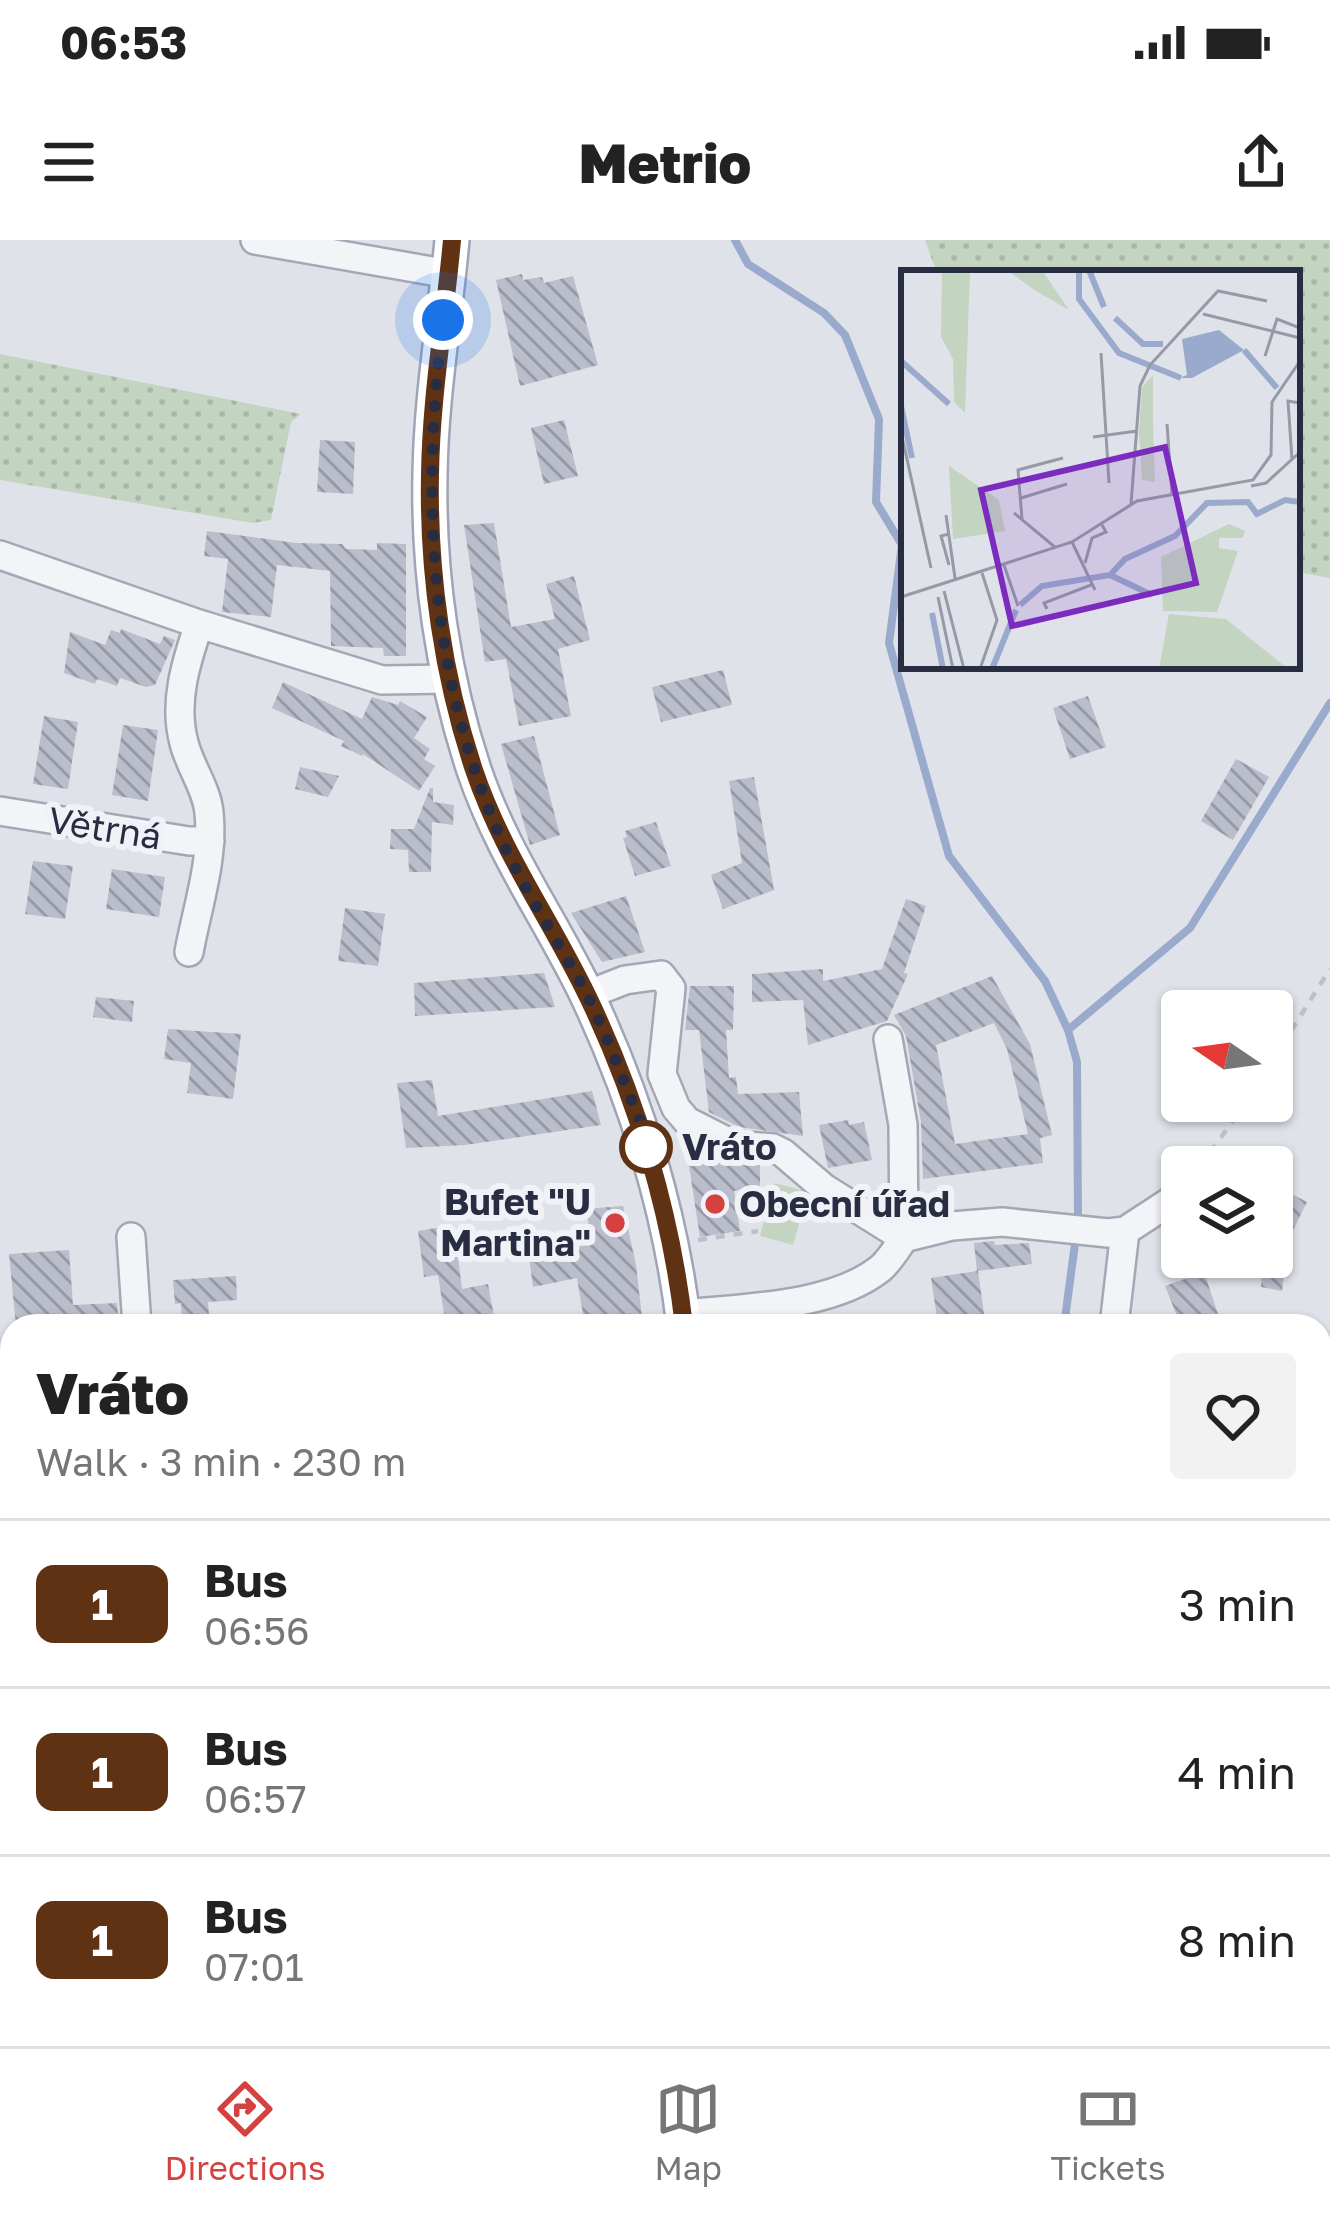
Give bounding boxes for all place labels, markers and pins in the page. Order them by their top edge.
marker: Vráto [621,1122,671,1172]
place label: Vráto [682,1125,777,1168]
place label: Bufet "U Martina" [440,1180,591,1264]
place label: Obecní úřad [739,1182,950,1225]
marker: Obecní úřad [702,1191,728,1217]
marker: Bufet "U Martina" [602,1210,628,1236]

